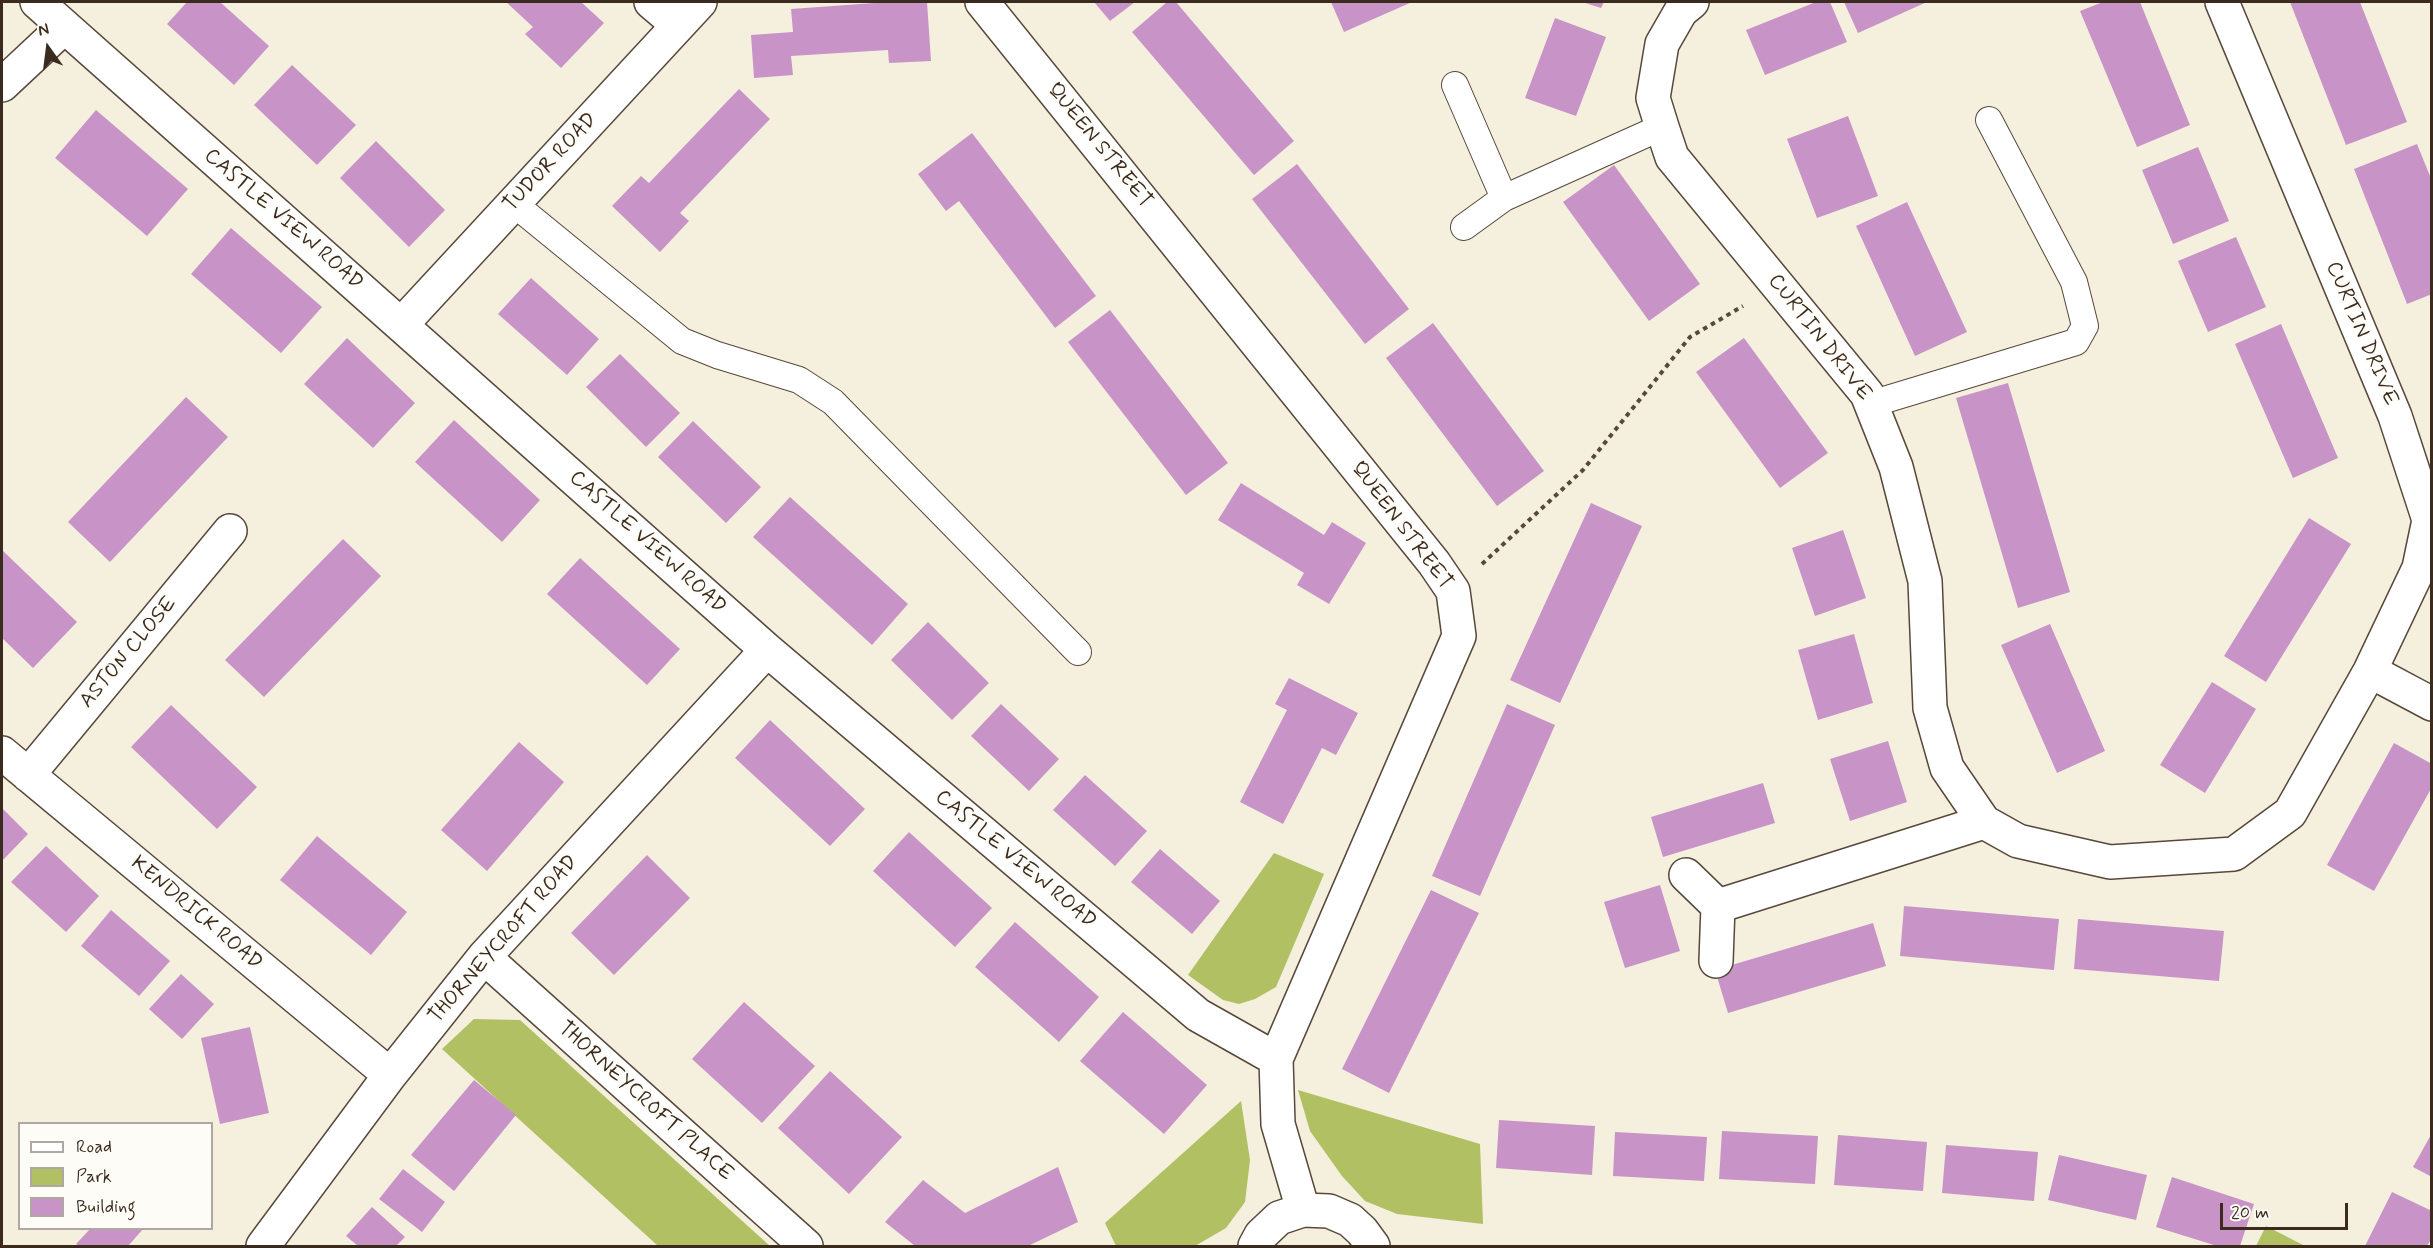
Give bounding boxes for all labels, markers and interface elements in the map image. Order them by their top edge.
north arrow [18,18,78,78]
text: N [36,19,51,42]
street label: QUEEN STREET [1041,78,1157,214]
street label: TUDOR ROAD [499,108,603,218]
street label: CASTLE VIEW ROAD [198,144,368,296]
street label: CURTIN DRIVE [2319,258,2403,410]
street label: CURTIN DRIVE [1762,269,1876,407]
street label: QUEEN STREET [1345,457,1457,595]
street label: CASTLE VIEW ROAD [563,466,731,620]
street label: ASTON CLOSE [75,592,183,714]
street label: CASTLE VIEW ROAD [929,785,1101,935]
street label: THORNEYCROFT ROAD [424,851,584,1029]
street label: KENDRICK ROAD [125,852,267,976]
street label: THORNEYCROFT PLACE [552,1017,738,1187]
legend [18,1122,213,1230]
text: Road [76,1135,112,1159]
text: Park [76,1165,112,1189]
scale bar [2223,1191,2350,1229]
text: Building [76,1195,136,1219]
text: 20 m [2231,1201,2269,1225]

